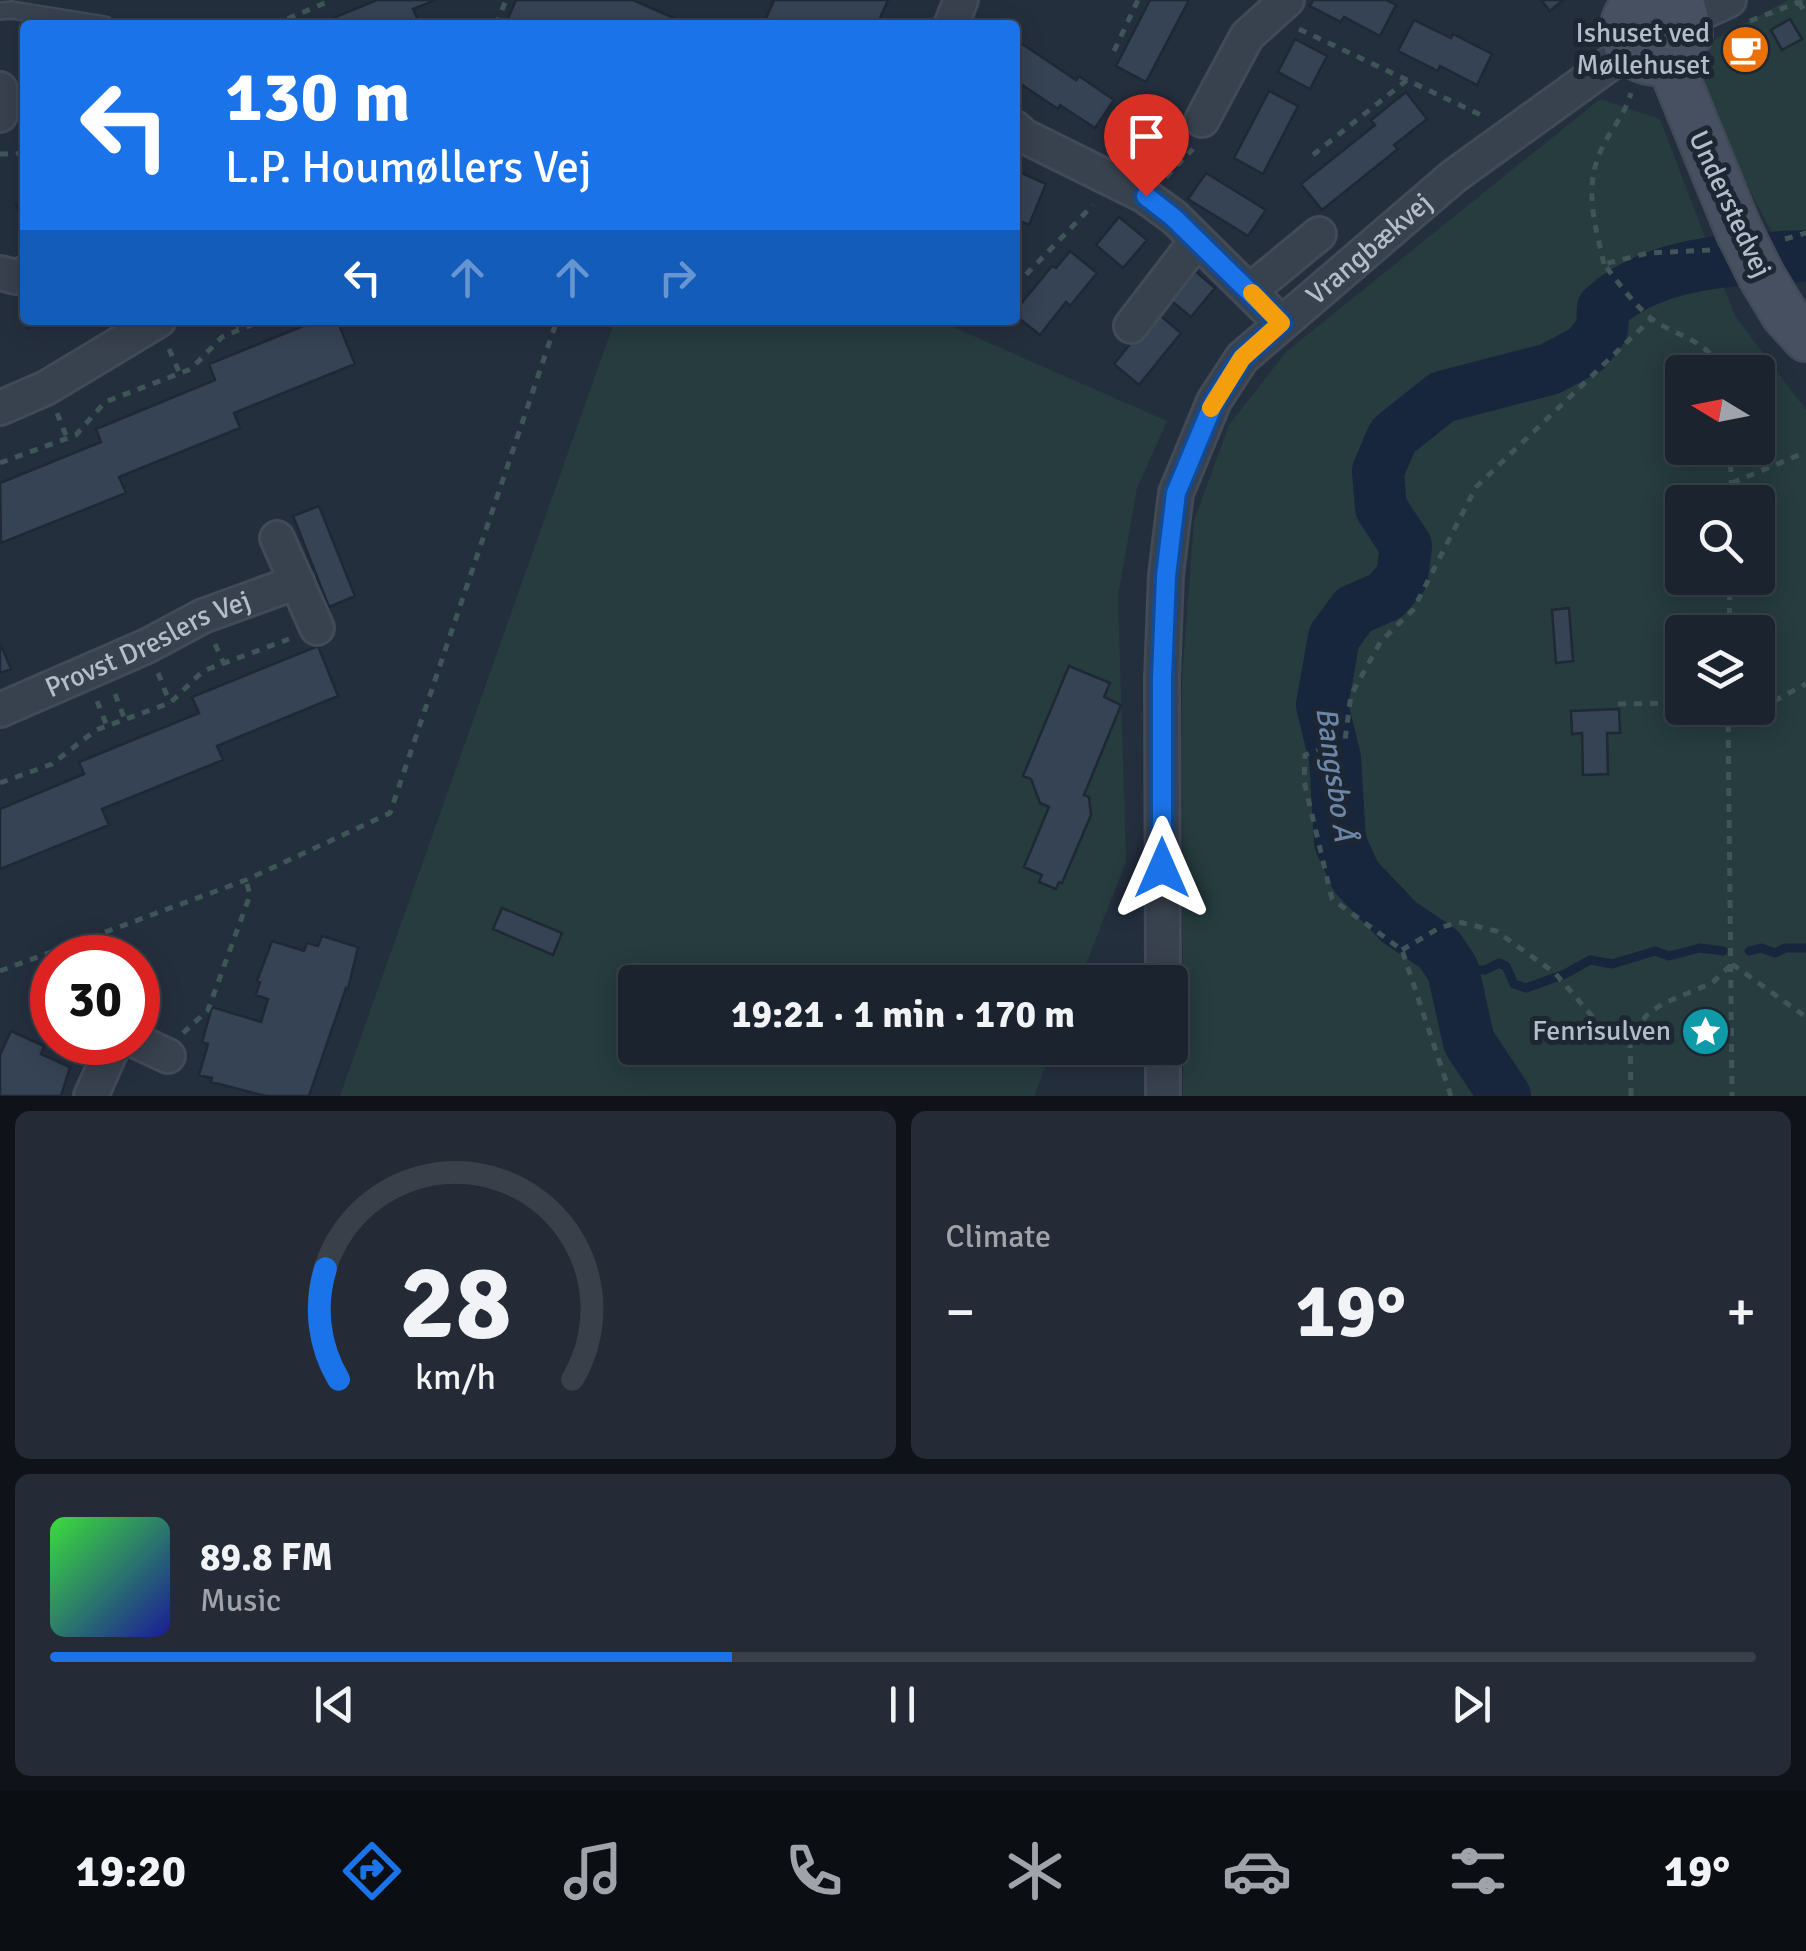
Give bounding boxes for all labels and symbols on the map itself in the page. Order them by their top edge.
place label: Ishuset ved Møllehuset [1576,16,1710,82]
cafe icon: Ishuset ved Møllehuset [1719,23,1771,75]
pin [1104,94,1189,197]
street label: Understedvej [1681,125,1779,283]
street label: Vrangbækvej [1299,186,1439,312]
north arrow [1665,355,1775,465]
street label: Provst Dreslers Vej [40,583,255,705]
water label: Bangsbo Å [1307,705,1363,845]
position arrow [1110,816,1214,920]
speed limit sign: 30 [30,935,160,1065]
place icon: Fenrisulven [1680,1005,1732,1057]
place label: Fenrisulven [1532,1014,1671,1048]

